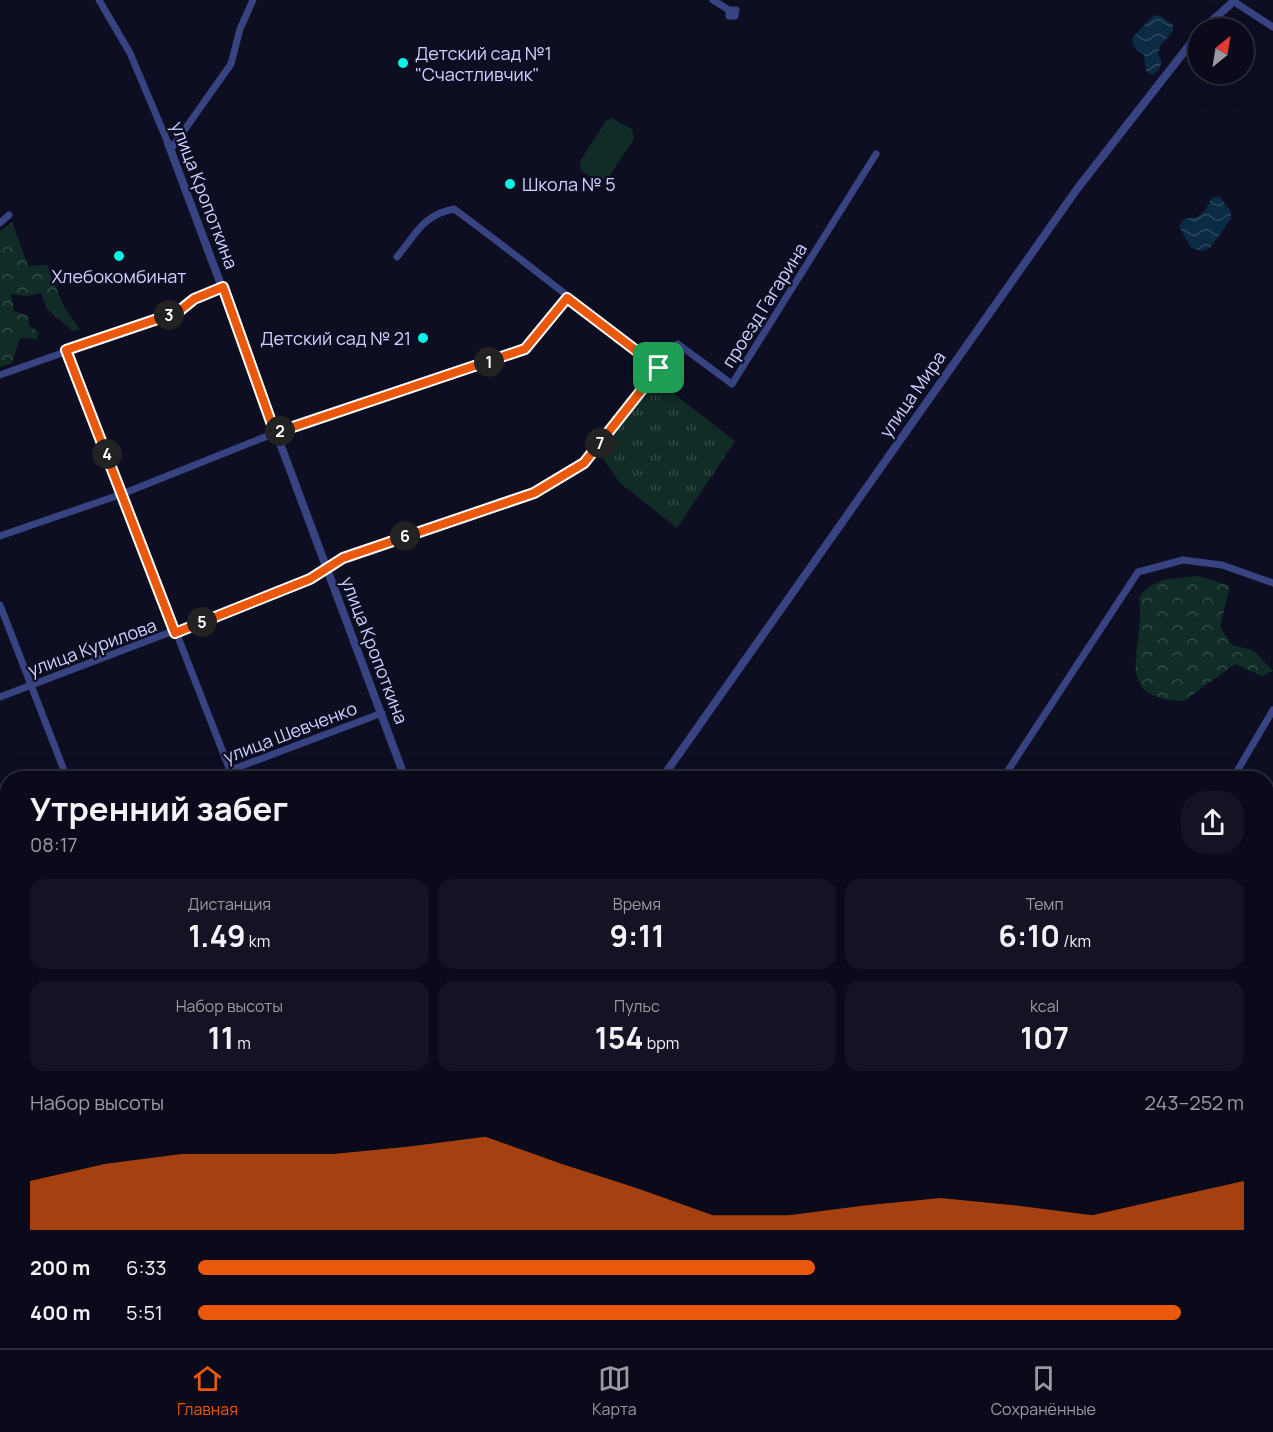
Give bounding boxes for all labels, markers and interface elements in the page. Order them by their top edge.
north arrow [1188,18,1254,84]
map controls [1188,18,1254,84]
place label: Детский сад №1 "Счастливчик" [415,41,552,86]
marker: Детский сад №1 "Счастливчик" [396,56,410,70]
street label: улица Кропоткина [166,118,244,272]
place label: Школа № 5 [522,172,616,196]
marker: Школа № 5 [503,177,517,191]
street label: проезд Гагарина [716,238,812,372]
marker: Хлебокомбинат [112,249,126,263]
place label: Хлебокомбинат [52,264,186,288]
pin: 3 [154,300,184,330]
text: 3 [164,304,174,326]
place label: Детский сад № 21 [260,326,411,350]
marker: Детский сад № 21 [416,331,430,345]
pin [633,342,684,393]
street label: улица Мира [873,346,951,442]
pin: 1 [474,347,504,377]
text: 1 [485,351,493,373]
icon: arrive [642,351,675,384]
pin: 2 [265,416,295,446]
text: 2 [275,420,285,442]
pin: 7 [585,428,615,458]
text: 7 [596,432,604,454]
pin: 4 [92,439,122,469]
text: 4 [102,443,112,465]
pin: 6 [390,521,420,551]
text: 6 [400,525,410,547]
street label: улица Кропоткина [336,573,414,727]
pin: 5 [187,607,217,637]
text: 5 [197,611,207,633]
street label: улица Курилова [24,613,160,681]
street label: улица Шевченко [220,695,360,769]
text: Утренний забег [30,786,288,831]
button: share [1181,791,1244,854]
text: 08:17 [30,831,78,858]
text: Дистанция [188,893,271,915]
text: Время [613,893,661,915]
text: Темп [1026,893,1064,915]
text: 1.49 [188,915,246,956]
text: 9:11 [609,915,665,956]
text: 6:10 [998,915,1060,956]
text: km [246,930,270,952]
text: /km [1060,930,1091,952]
text: Набор высоты [176,995,283,1017]
text: Пульс [614,995,660,1017]
text: kcal [1030,995,1059,1017]
text: 11 [208,1017,234,1058]
text: 154 [595,1017,644,1058]
text: 107 [1020,1017,1069,1058]
text: m [234,1032,251,1054]
text: bpm [644,1032,679,1054]
text: Набор высоты [30,1089,164,1116]
text: 243–252 m [1145,1089,1244,1116]
text: 200 m [30,1254,90,1281]
text: 6:33 [126,1254,167,1281]
text: 400 m [30,1299,90,1326]
text: 5:51 [126,1299,163,1326]
tab: Главная [177,1362,238,1420]
tab: Карта [592,1362,637,1420]
tab: Сохранённые [991,1362,1096,1420]

